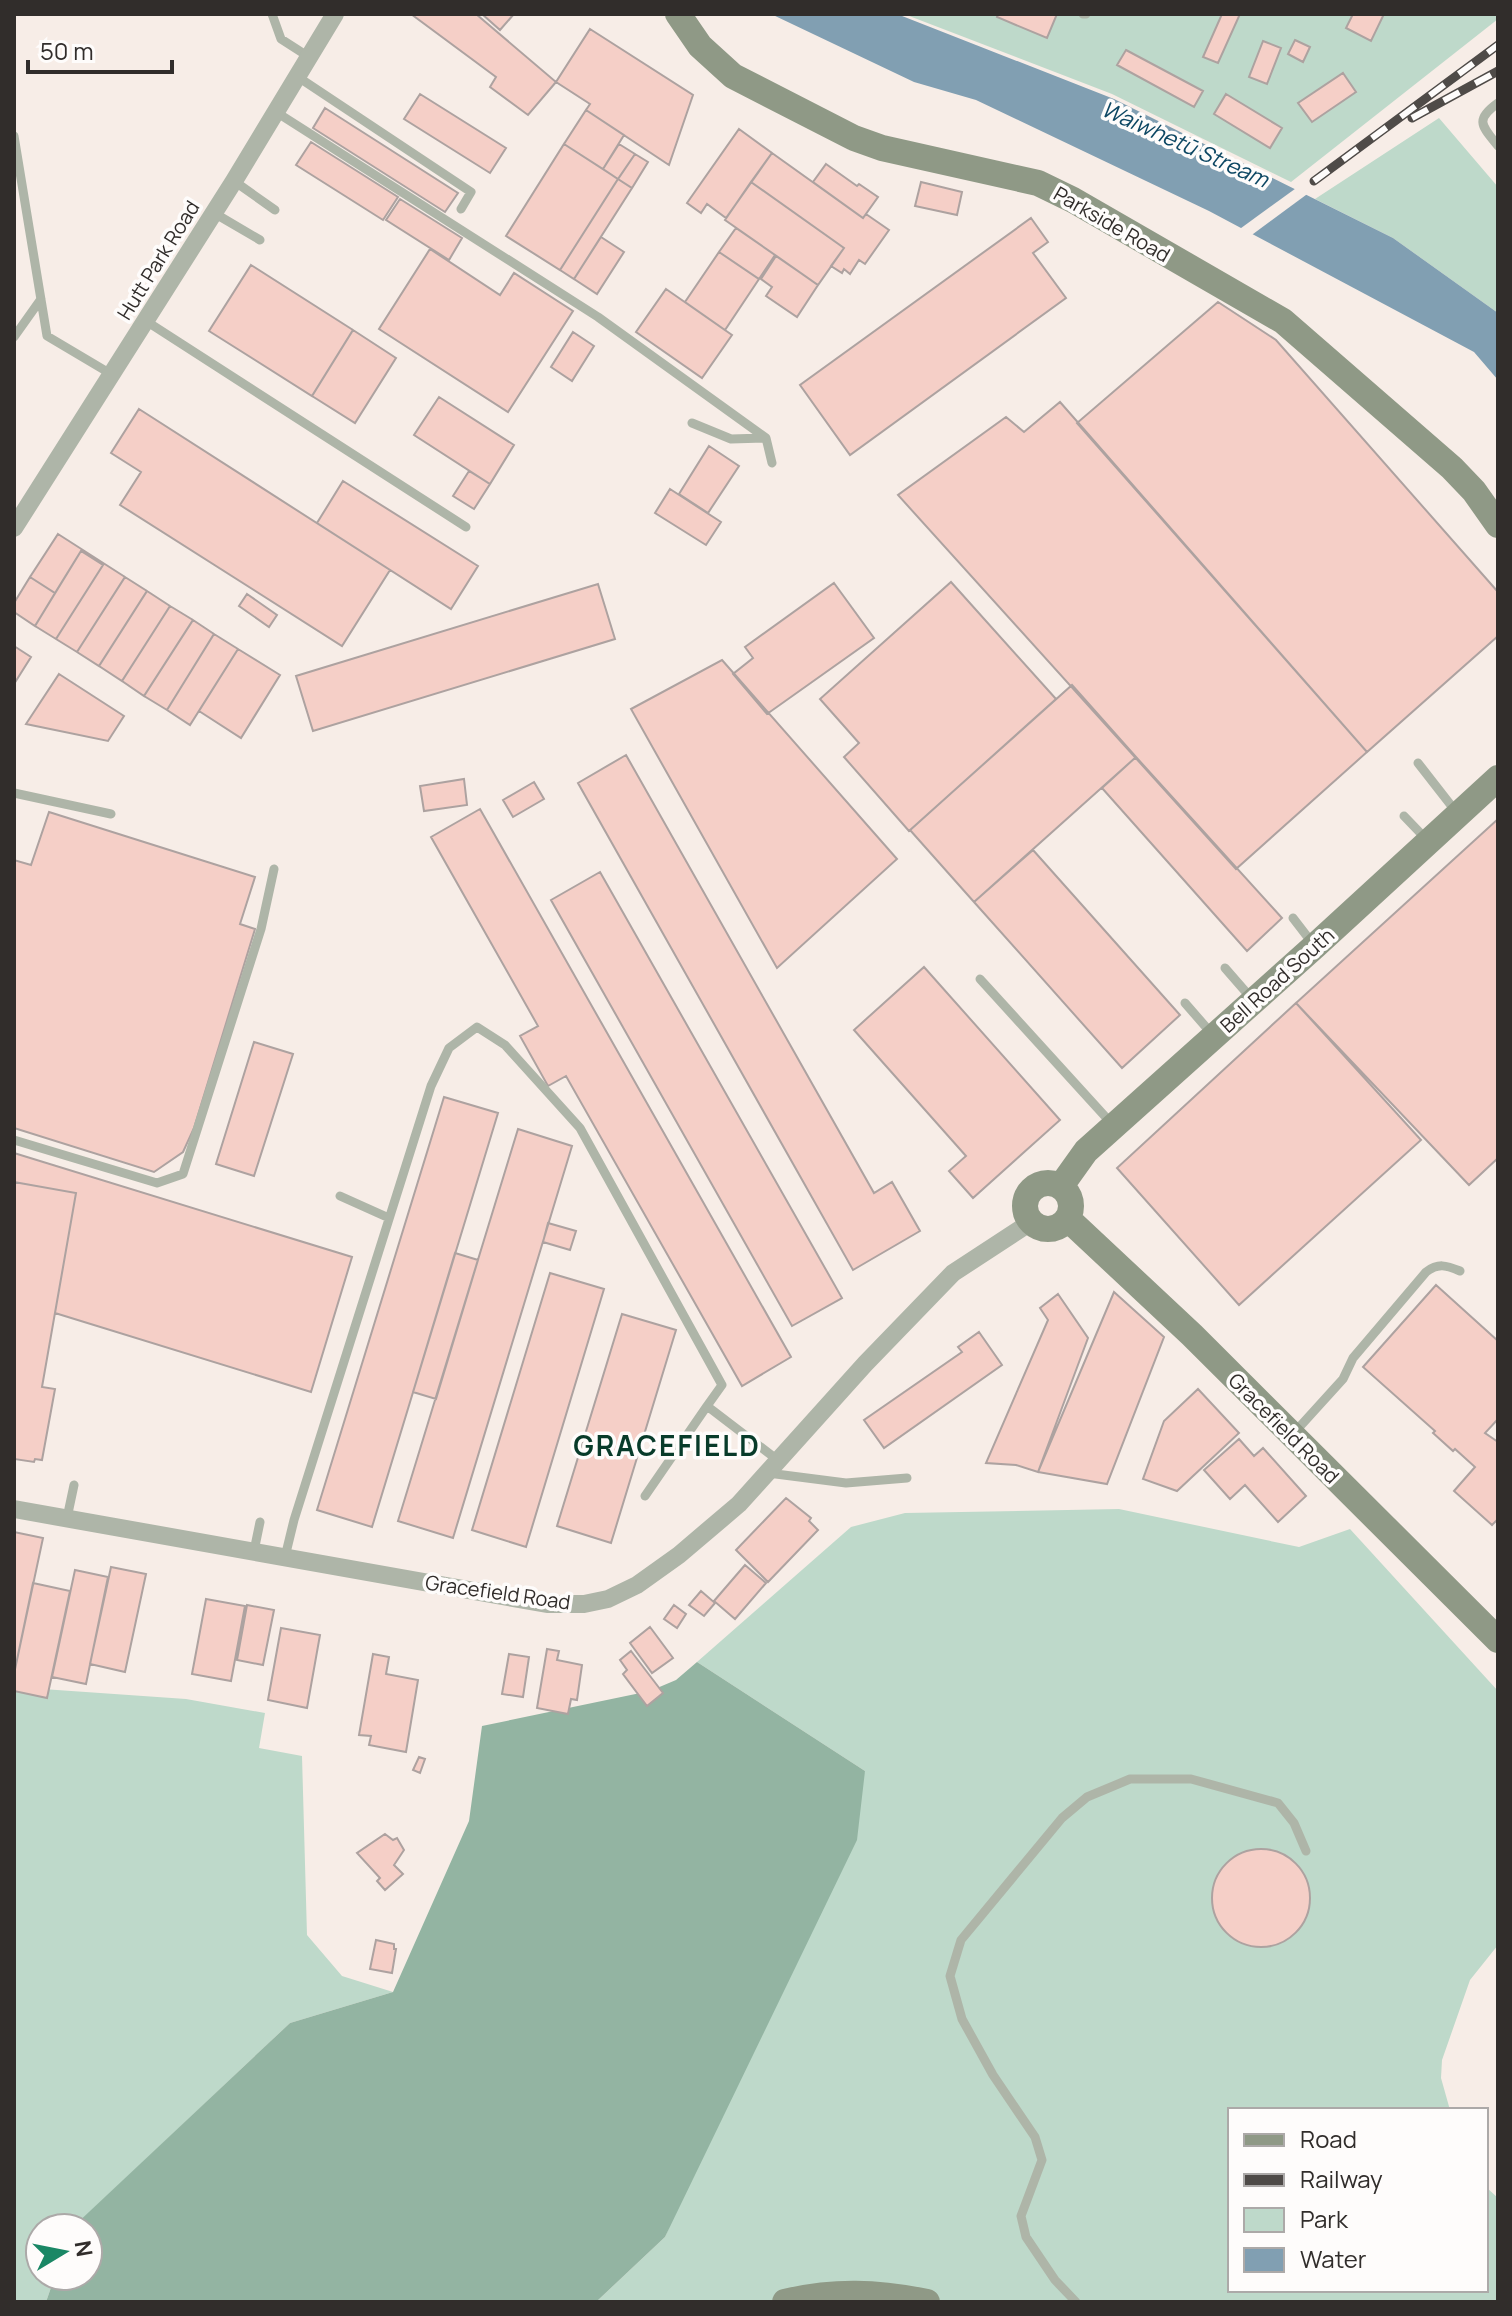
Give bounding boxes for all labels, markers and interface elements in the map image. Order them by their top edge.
scale bar [28,24,172,74]
text: 50 m [40,34,94,67]
water label: Waiwhetū Stream [1097,94,1274,195]
street label: Parkside Road [1049,180,1175,268]
street label: Hutt Park Road [111,195,205,325]
street label: Bell Road South [1214,922,1340,1038]
street label: Gracefield Road [1223,1367,1345,1489]
district label: GRACEFIELD [573,1426,761,1464]
street label: Gracefield Road [424,1568,572,1616]
legend [1228,2108,1488,2292]
text: Road [1300,2122,1357,2155]
text: Railway [1300,2162,1383,2195]
text: Park [1300,2202,1349,2235]
north arrow [24,2212,104,2292]
text: N [68,2238,100,2259]
text: Water [1300,2242,1367,2275]

